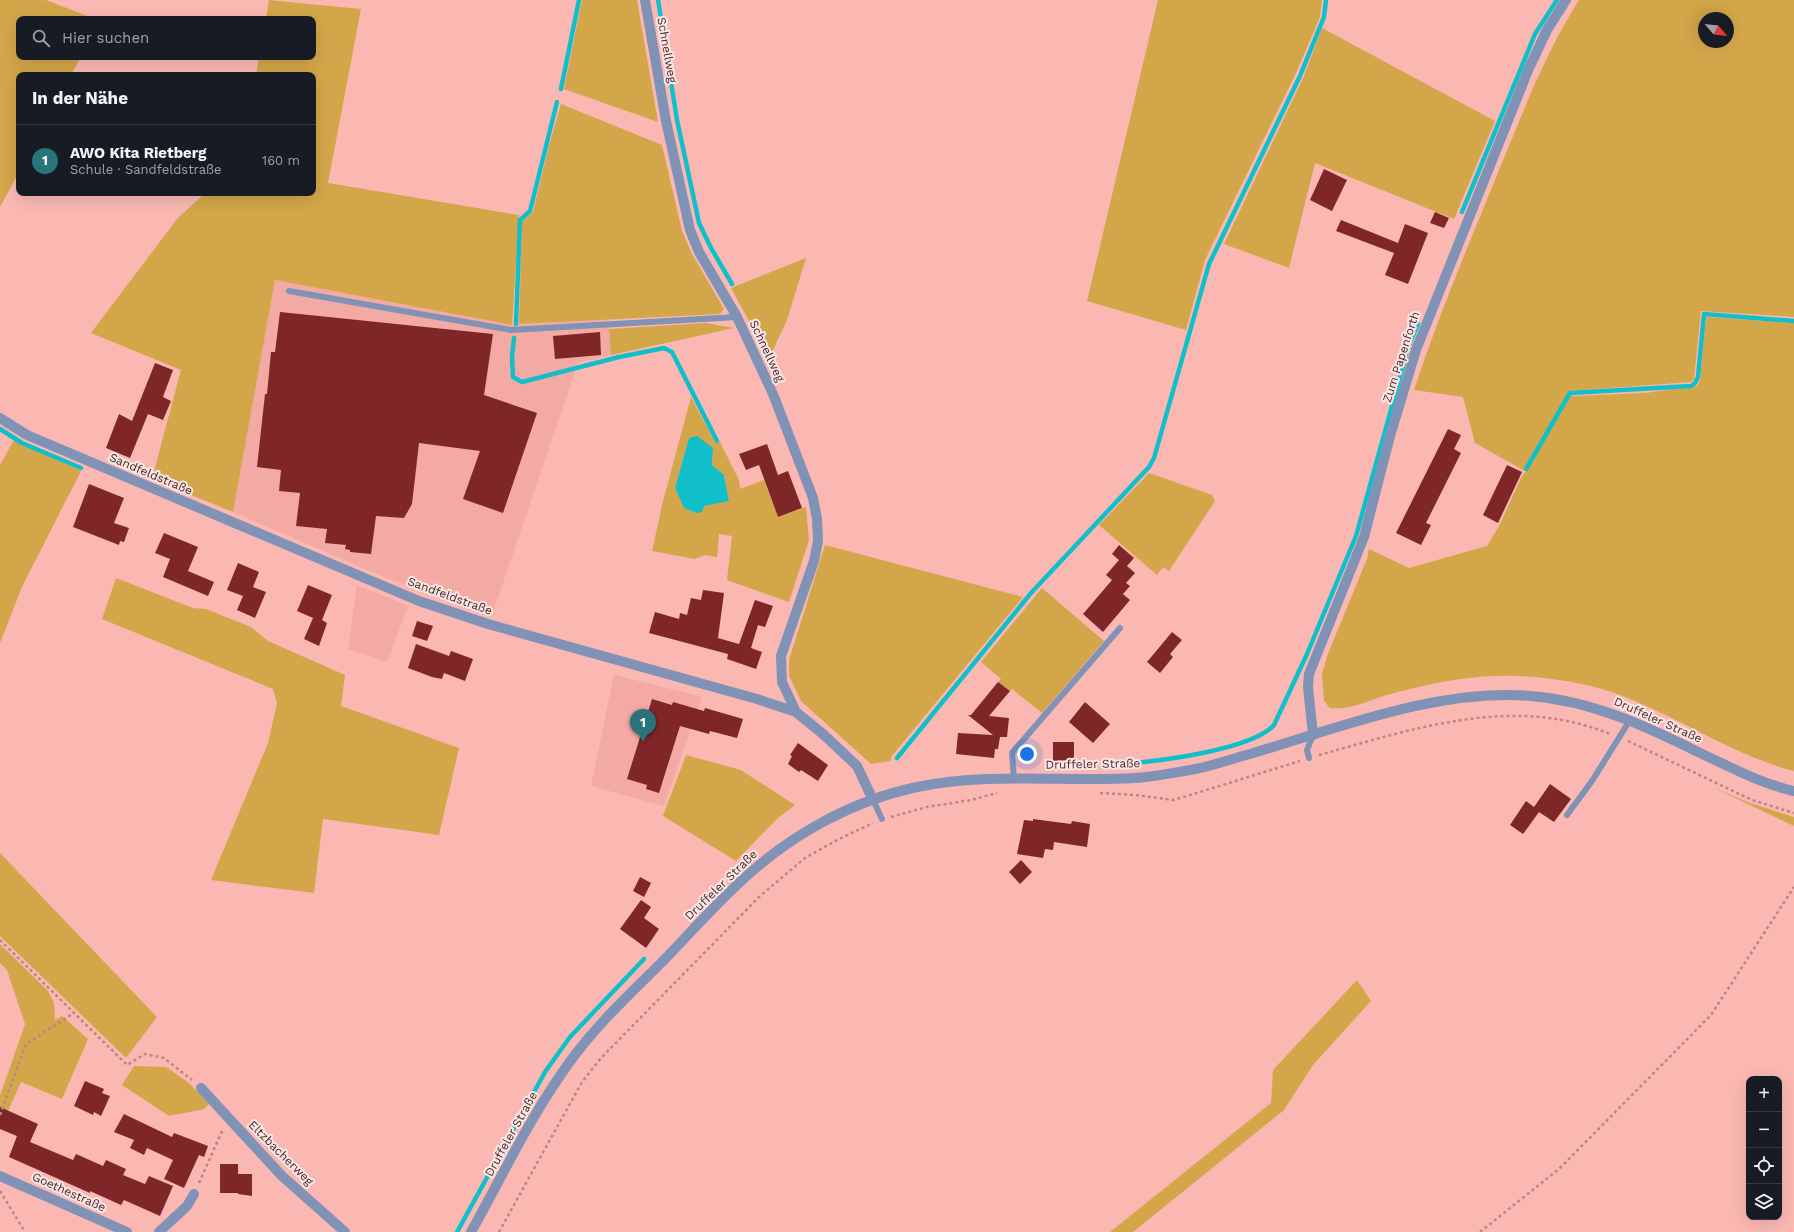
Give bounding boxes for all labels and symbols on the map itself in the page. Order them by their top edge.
north arrow [1698,12,1734,48]
street label: Schnellweg [654,16,680,85]
street label: Zum Papenforth [1380,310,1422,404]
street label: Schnellweg [747,318,788,385]
street label: Sandfeldstraße [107,450,195,498]
street label: Sandfeldstraße [406,574,494,618]
street label: Druffeler Straße [1612,694,1704,746]
pin: 1 [630,709,656,742]
your location [1017,744,1037,764]
street label: Druffeler Straße [1045,756,1141,772]
street label: Druffeler Straße [682,847,760,923]
street label: Druffeler Straße [482,1089,540,1179]
street label: Eltzbacherweg [246,1118,317,1189]
street label: Goethestraße [30,1169,108,1215]

